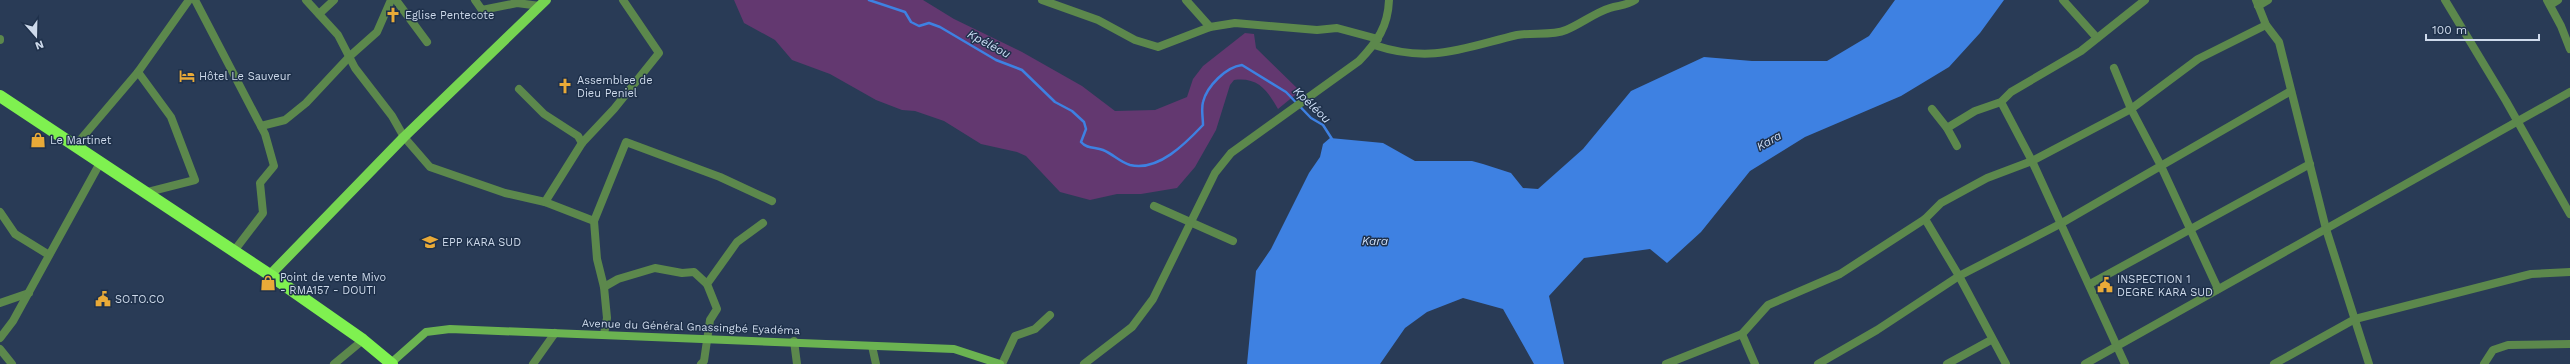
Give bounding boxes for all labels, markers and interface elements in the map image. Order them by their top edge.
church icon: Eglise Pentecote [384,6,402,24]
place label: Eglise Pentecote [405,9,494,22]
north arrow [16,16,56,56]
scale bar [2426,16,2539,42]
text: 100 m [2432,23,2467,37]
water label: Kpéléou [965,27,1013,61]
text: N [33,37,45,52]
hotel icon: Hôtel Le Sauveur [178,67,196,85]
place label: Hôtel Le Sauveur [199,70,291,83]
place label: Assemblee de Dieu Peniel [577,74,653,100]
church icon: Assemblee de Dieu Peniel [556,77,574,95]
water label: Kpéléou [1290,84,1334,126]
water label: Kara [1754,128,1784,154]
shop icon: Le Martinet [29,131,47,149]
place label: Le Martinet [50,134,112,147]
school or university icon: EPP KARA SUD [421,233,439,251]
water label: Kara [1362,234,1389,248]
place label: EPP KARA SUD [442,236,521,249]
place label: Point de vente Mivo - RMA157 - DOUTI [280,271,386,297]
place label: INSPECTION 1 DEGRE KARA SUD [2117,273,2213,299]
shop icon: Point de vente Mivo - RMA157 - DOUTI [259,274,277,292]
public building icon: INSPECTION 1 DEGRE KARA SUD [2096,276,2114,294]
public building icon: SO.TO.CO [94,290,112,308]
place label: SO.TO.CO [115,293,164,306]
street label: Avenue du Général Gnassingbé Eyadéma [582,317,800,337]

